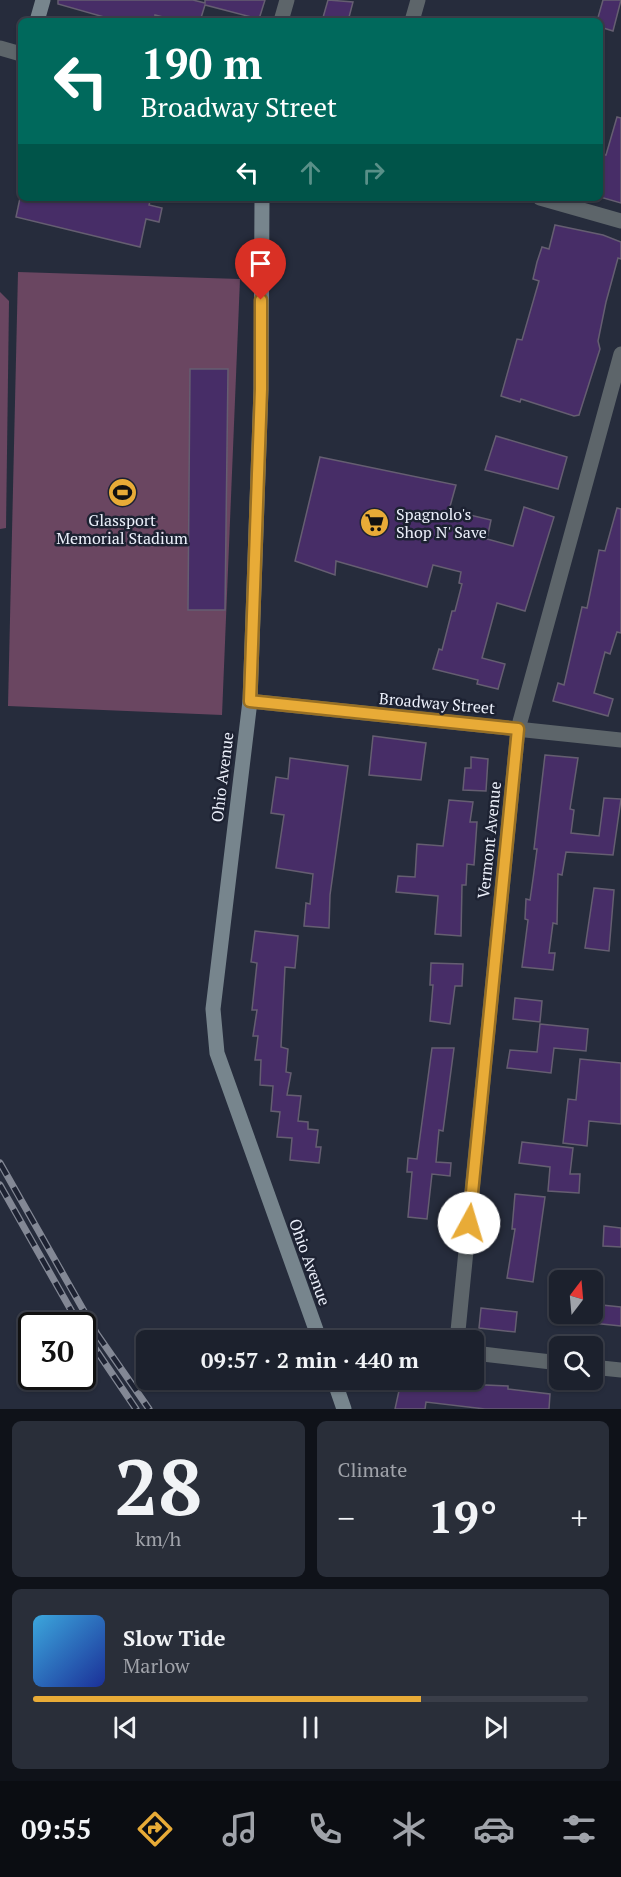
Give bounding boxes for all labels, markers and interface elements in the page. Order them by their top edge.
text: 190 m [141,35,262,91]
icon: left [42,42,120,120]
text: Broadway Street [141,89,337,125]
icon: left [231,156,264,189]
icon: ahead [294,156,327,189]
icon: right [357,156,390,189]
pin [235,238,286,300]
icon: arrive [244,247,277,280]
sports icon: Glassport Memorial Stadium [106,476,138,508]
place label: Spagnolo's Shop N' Save [396,503,487,543]
supermarket icon: Spagnolo's Shop N' Save [359,507,391,539]
place label: Glassport Memorial Stadium [56,509,188,549]
street label: Broadway Street [378,687,496,719]
street label: Ohio Avenue [206,731,238,823]
street label: Vermont Avenue [472,780,506,900]
position arrow [437,1191,501,1255]
street label: Ohio Avenue [284,1216,336,1308]
north arrow [549,1270,603,1324]
map controls [549,1270,603,1390]
speed limit sign: 30 [18,1312,96,1390]
button: search [549,1336,603,1390]
text: 09:57 · 2 min · 440 m [201,1345,419,1374]
text: 28 [114,1434,202,1537]
text: Climate [338,1456,407,1483]
text: 19° [428,1486,497,1546]
text: − [338,1496,355,1539]
text: + [570,1496,588,1539]
text: km/h [135,1525,181,1552]
text: Slow Tide [123,1623,226,1652]
text: Marlow [123,1652,190,1679]
icon: previous [109,1711,142,1744]
icon: pause [294,1711,327,1744]
icon: next [479,1711,512,1744]
icon: directions [134,1808,176,1850]
icon: music [219,1808,261,1850]
icon: phone [304,1808,346,1850]
icon: climate [388,1808,430,1850]
icon: car [473,1808,515,1850]
icon: filters [558,1808,600,1850]
text: 09:55 [21,1811,92,1847]

